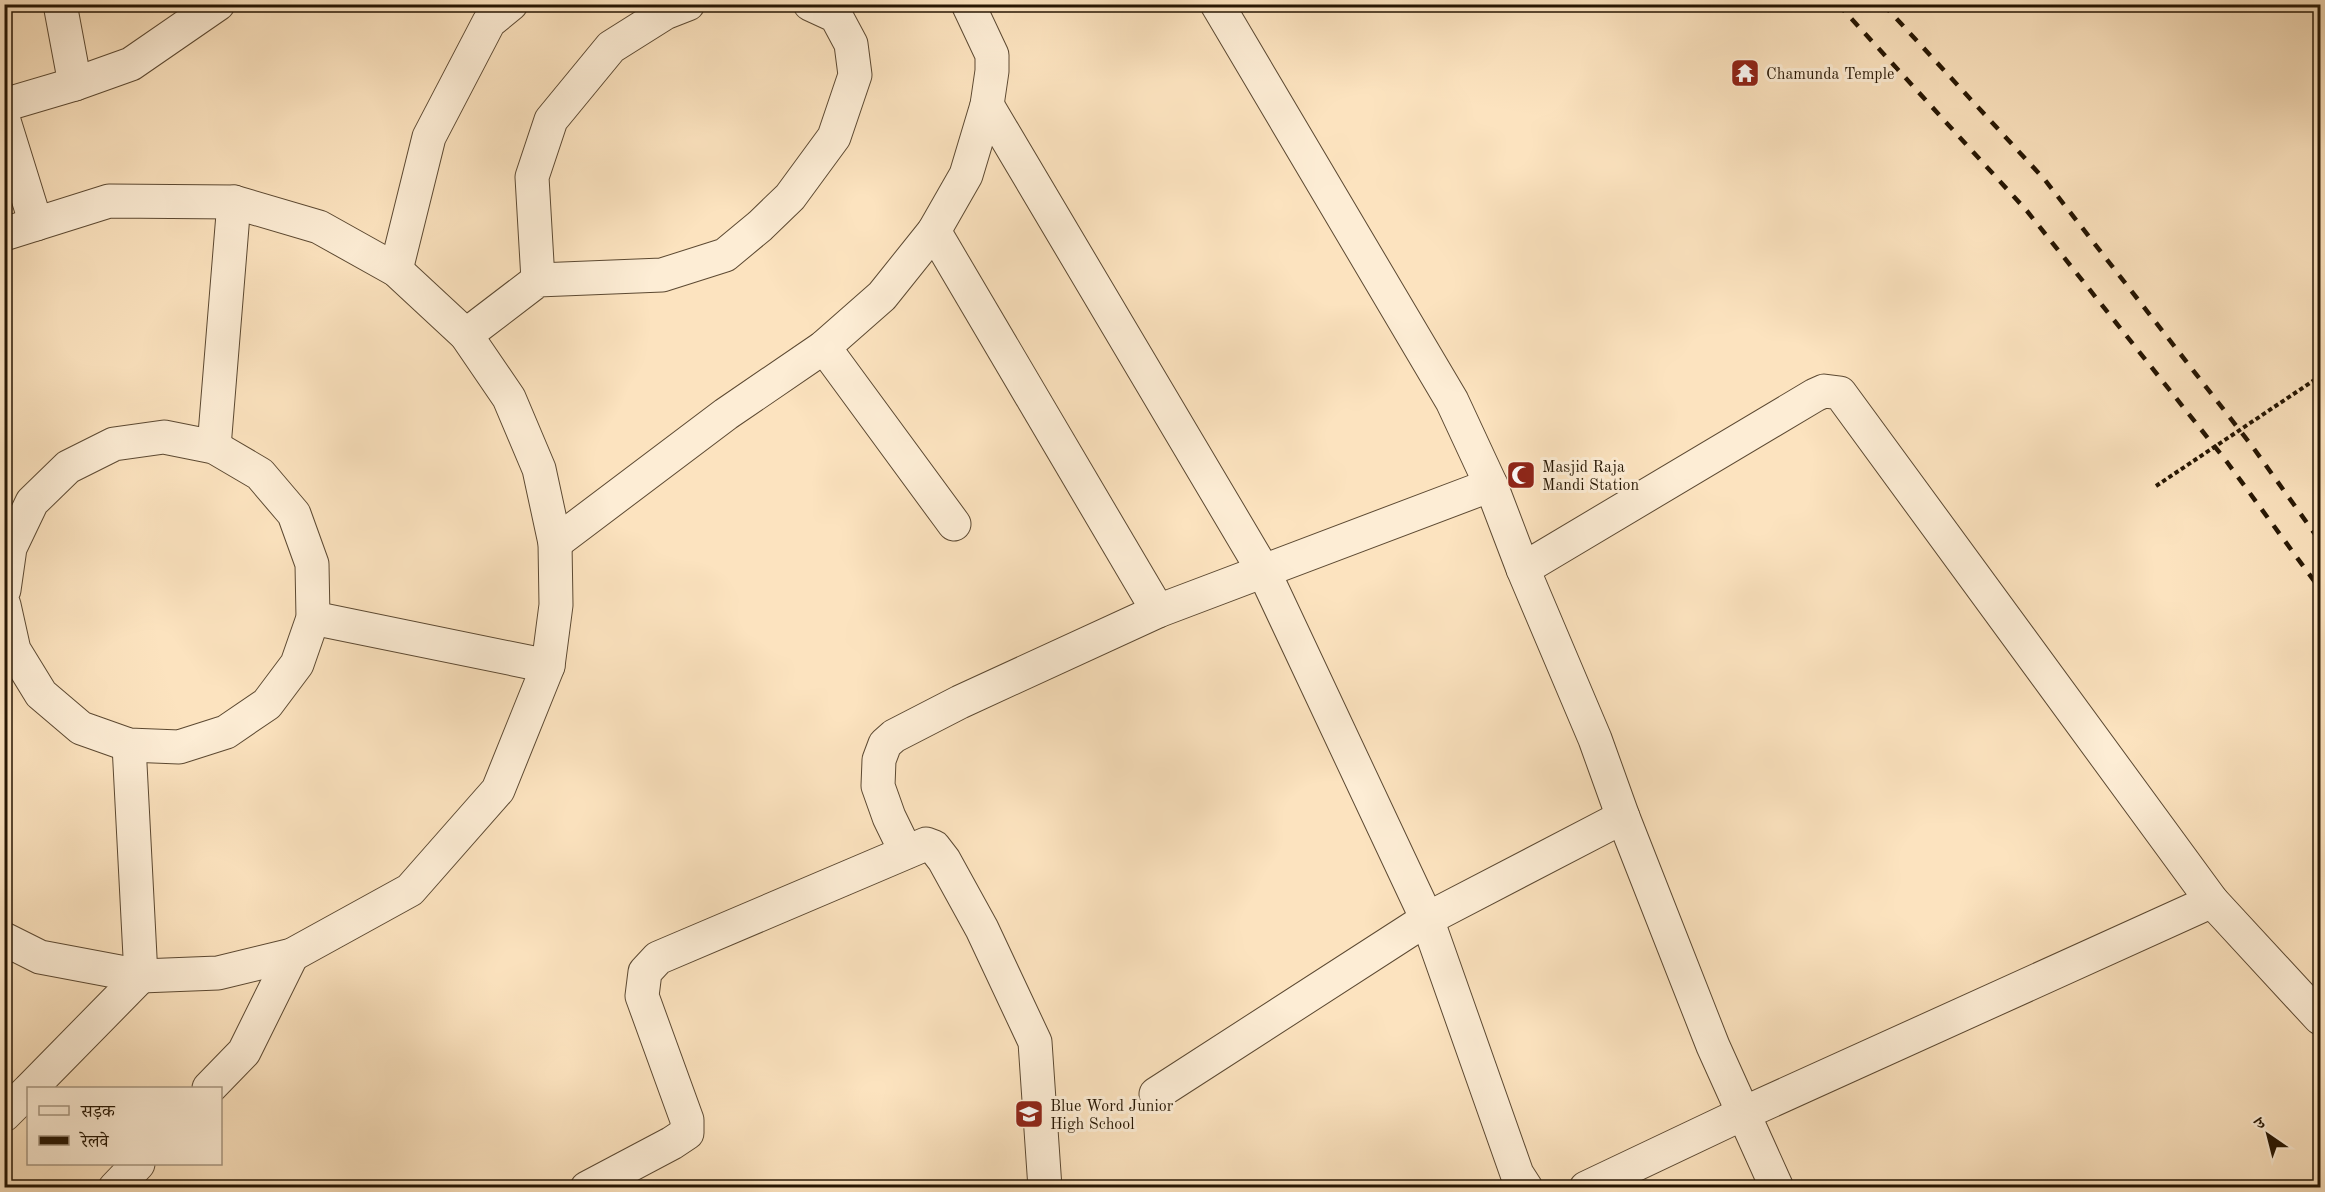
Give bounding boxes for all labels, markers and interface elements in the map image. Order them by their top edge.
temple icon: Chamunda Temple [1729,57,1761,89]
place label: Chamunda Temple [1766,67,1894,83]
mosque icon: Masjid Raja Mandi Station [1505,459,1537,491]
place label: Masjid Raja Mandi Station [1542,460,1639,494]
legend [27,1087,222,1165]
school or university icon: Blue Word Junior High School [1013,1098,1045,1130]
place label: Blue Word Junior High School [1050,1099,1174,1133]
text: सड़क [80,1103,116,1121]
north arrow [2238,1105,2298,1165]
text: उ [2252,1114,2270,1134]
text: रेलवे [79,1131,110,1151]

